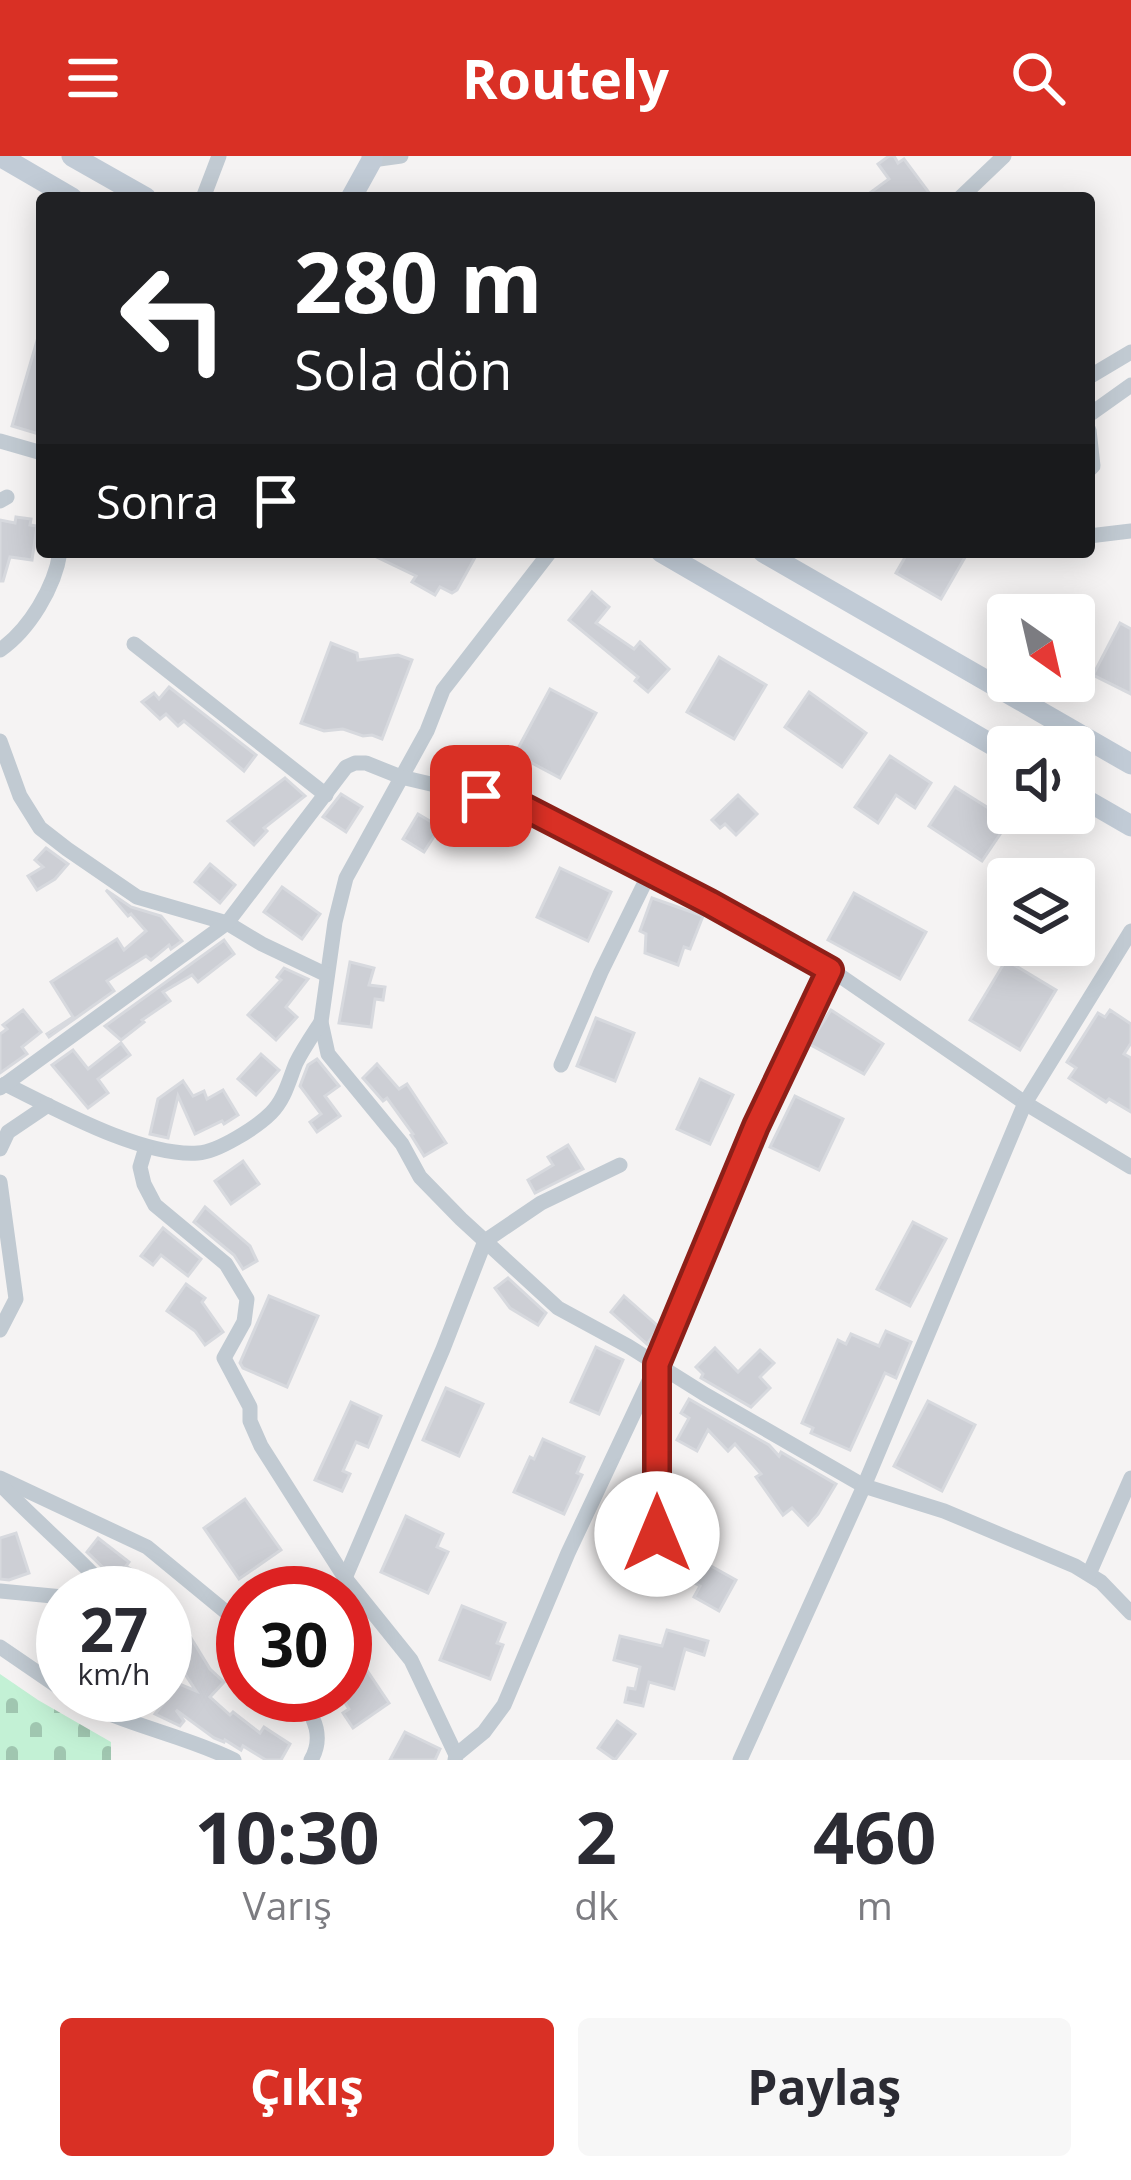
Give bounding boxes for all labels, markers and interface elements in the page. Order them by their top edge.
text: Routely [462,41,669,115]
icon: menu [60,45,126,111]
icon: search [1005,45,1071,111]
text: 280 m [294,223,542,338]
icon: left [96,240,252,396]
text: Sola dön [294,332,512,406]
icon: arrive [243,468,309,534]
text: Sonra [96,471,219,532]
north arrow [987,594,1095,702]
map controls [987,594,1095,966]
button: sound [987,726,1095,834]
pin [430,745,532,847]
icon: arrive [448,763,514,829]
button: layers [987,858,1095,966]
position arrow [594,1471,720,1597]
speed limit sign: 30 [216,1566,372,1722]
text: 27 [80,1588,148,1670]
text: km/h [78,1653,150,1694]
text: 10:30 [194,1787,380,1885]
text: 2 [576,1787,617,1885]
text: 460 [813,1787,936,1885]
text: Varış [242,1878,332,1931]
text: dk [574,1878,619,1931]
text: m [857,1878,893,1931]
button: Çıkış [60,2018,554,2156]
button: Paylaş [578,2018,1071,2156]

